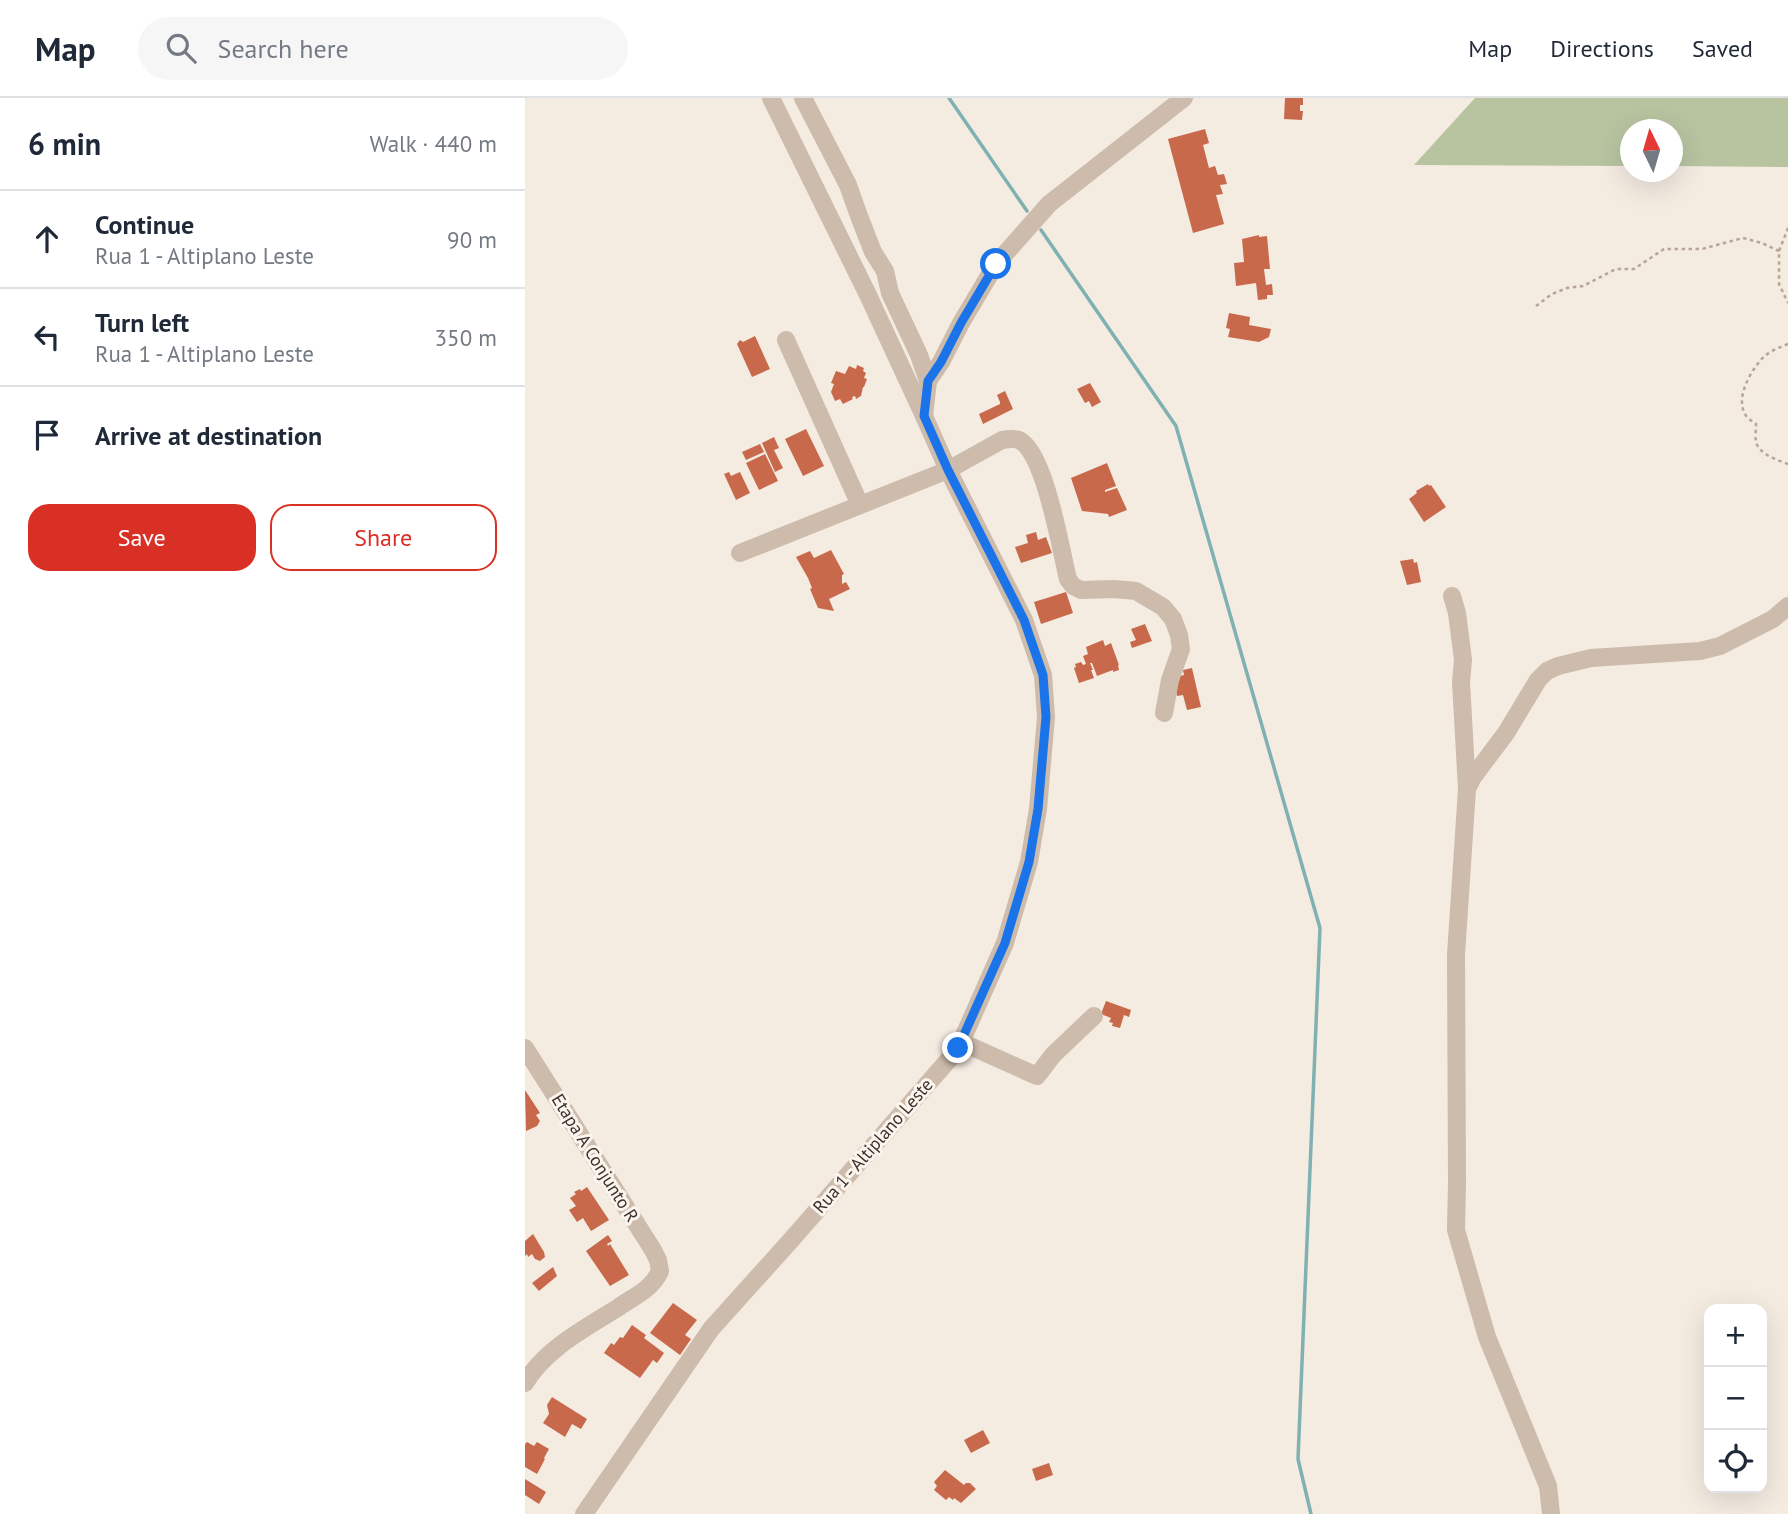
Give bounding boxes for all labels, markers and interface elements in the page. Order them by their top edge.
search box [138,17,628,80]
text: Map [35,27,96,70]
icon: search [162,29,200,67]
text: Search here [218,32,349,65]
text: Map [1468,33,1512,64]
text: Directions [1550,33,1654,64]
text: Saved [1692,33,1753,64]
north arrow [1620,119,1683,182]
text: 6 min [28,124,101,163]
text: Walk · 440 m [370,129,497,158]
text: Continue [95,208,194,241]
icon: ahead [28,220,66,258]
text: 90 m [447,225,497,254]
text: Rua 1 - Altiplano Leste [95,241,314,270]
route start [980,248,1011,279]
text: Turn left [95,306,189,339]
icon: left [28,318,66,356]
text: 350 m [435,323,497,352]
text: Rua 1 - Altiplano Leste [95,339,314,368]
icon: arrive [28,416,66,454]
text: Arrive at destination [95,419,322,452]
button: Save [28,504,256,571]
button: Share [270,504,497,571]
route end [942,1032,973,1063]
street label: Rua 1 - Altiplano Leste [808,1073,938,1218]
street label: Etapa A Conjunto R [547,1089,644,1226]
map controls [1704,1304,1767,1493]
button: + [1704,1304,1767,1367]
button: − [1704,1367,1767,1430]
button: locate [1704,1430,1767,1493]

